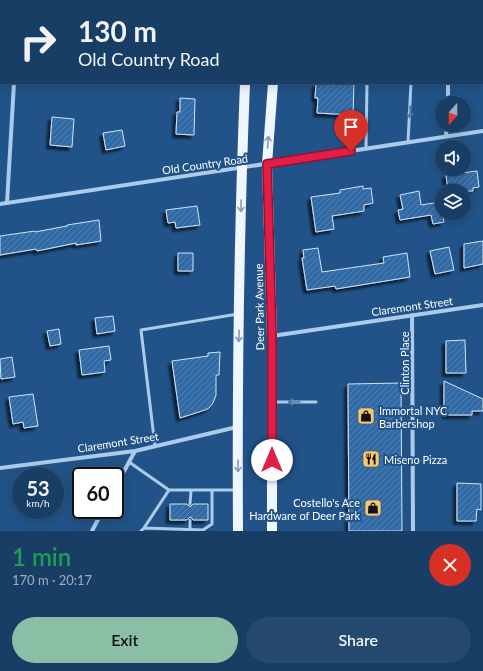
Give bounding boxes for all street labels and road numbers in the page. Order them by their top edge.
street label: Old Country Road [161,152,249,176]
street label: Deer Park Avenue [252,263,266,351]
street label: Claremont Street [370,294,454,318]
street label: Clinton Place [398,331,411,395]
street label: Claremont Street [76,429,160,455]

